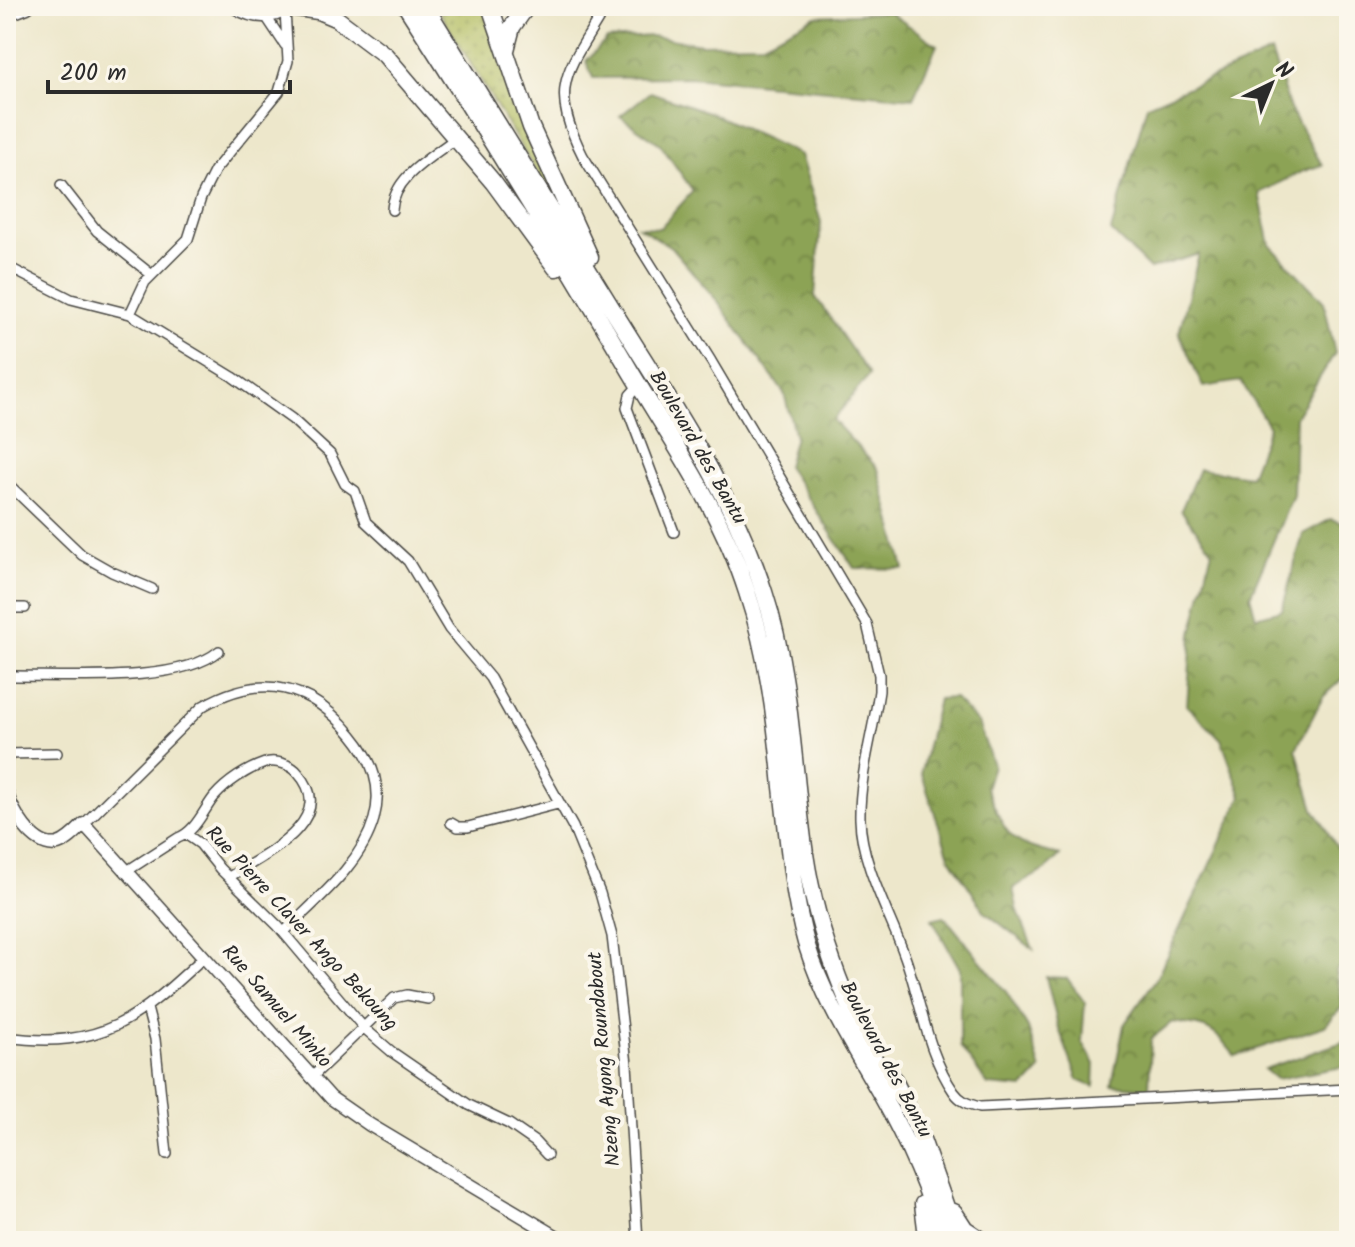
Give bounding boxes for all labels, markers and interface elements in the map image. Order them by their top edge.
scale bar [48,44,290,94]
north arrow [1231,44,1311,124]
text: 200 m [60,54,127,93]
text: N [1266,54,1300,89]
street label: Boulevard des Bantu [640,365,754,531]
street label: Rue Pierre Claver Ango Bekoung [197,819,405,1039]
street label: Rue Samuel Minko [213,938,339,1076]
street label: Nzeng Ayong Roundabout [580,950,630,1168]
street label: Boulevard des Bantu [830,976,940,1144]

